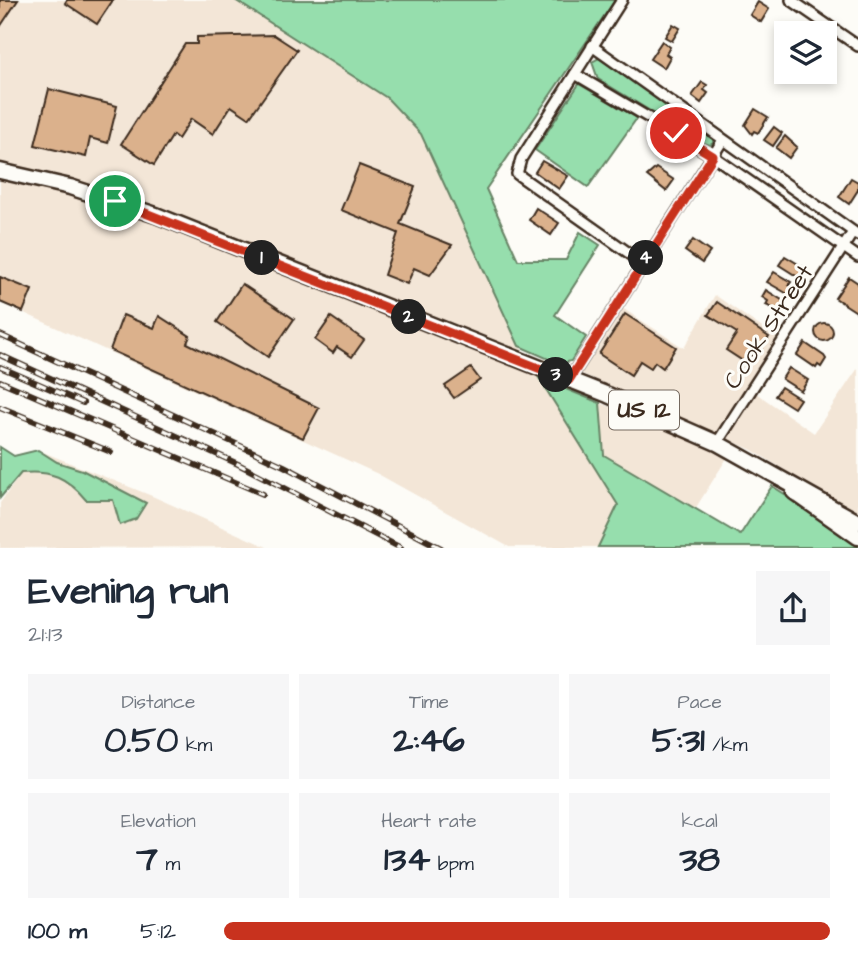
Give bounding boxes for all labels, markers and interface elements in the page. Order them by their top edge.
map controls [774,21,837,84]
button: layers [774,21,837,84]
pin [646,103,706,163]
icon: check [657,114,695,152]
pin [85,171,145,231]
icon: arrive [96,182,134,220]
pin: 1 [244,240,280,276]
pin: 4 [628,240,664,276]
text: 1 [260,244,263,271]
text: 4 [639,244,652,271]
street label: Cook Street [716,258,822,396]
pin: 2 [392,300,426,334]
text: 2 [403,303,414,330]
pin: 3 [538,358,574,392]
text: 3 [551,361,560,388]
road number: US 12 [609,390,679,430]
text: Evening run [28,566,229,618]
button: share [756,571,830,645]
text: 21:13 [28,618,63,650]
text: Distance [121,689,195,716]
text: Time [409,689,449,716]
text: Pace [678,689,722,716]
text: 0.50 [104,716,178,765]
text: 2:46 [393,716,465,765]
text: 5:31 [652,716,705,765]
text: km [178,732,212,759]
text: /km [705,732,747,759]
text: Elevation [121,808,196,835]
text: Heart rate [381,808,477,835]
text: kcal [681,808,718,835]
text: 7 [136,835,158,884]
text: 134 [384,835,430,884]
text: 38 [679,835,720,884]
text: m [158,851,180,878]
text: bpm [430,851,474,878]
text: 100 m [28,915,87,947]
text: 5:12 [140,915,176,947]

